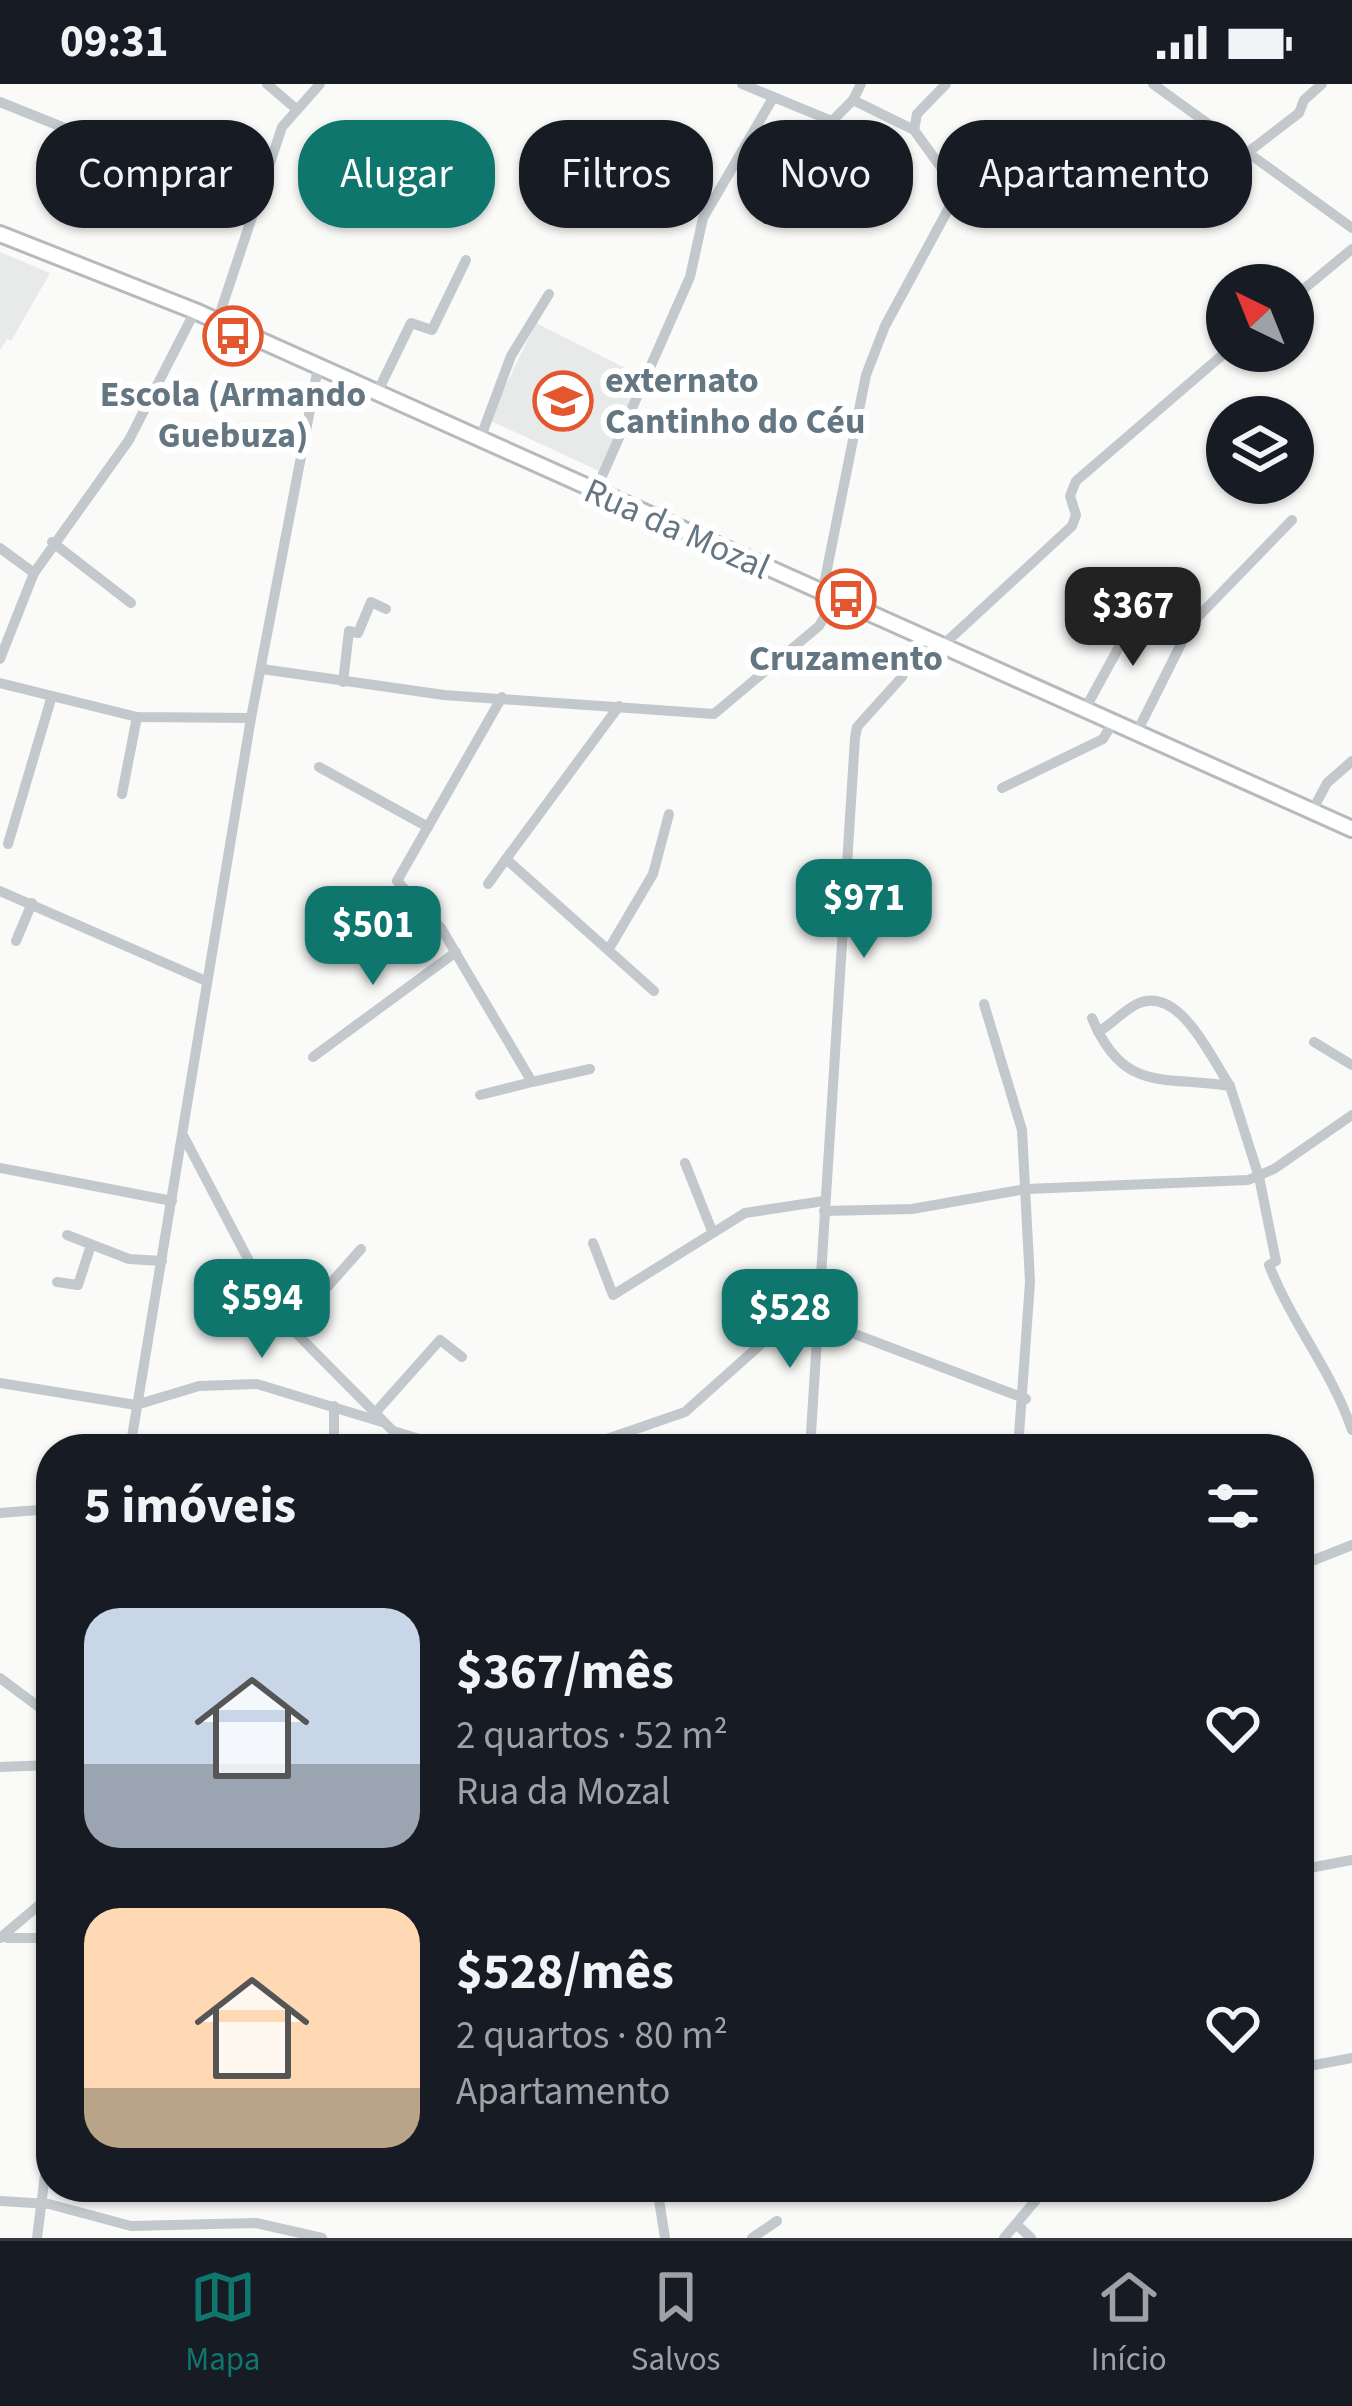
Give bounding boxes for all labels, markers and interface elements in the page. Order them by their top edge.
text: 09:31 [60,10,169,74]
chip: Comprar [36,120,274,228]
chip: Alugar [298,120,495,228]
chip: Filtros [519,120,713,228]
chip: Novo [737,120,913,228]
chip: Apartamento [937,120,1252,228]
north arrow [1206,264,1314,372]
map controls [1206,264,1314,504]
bus stop icon: Escola (Armando Guebuza) [202,305,264,367]
place label: externato Cantinho do Céu [605,355,865,447]
place label: Escola (Armando Guebuza) [100,369,366,461]
school or university icon: externato Cantinho do Céu [532,370,594,432]
button: layers [1206,396,1314,504]
street label: Rua da Mozal [576,465,778,593]
pin: $367 [1062,567,1204,669]
bus stop icon: Cruzamento [815,568,877,630]
text: $367 [1092,578,1174,634]
place label: Cruzamento [749,633,943,684]
pin: $971 [793,859,935,961]
text: $971 [823,870,905,926]
pin: $501 [302,886,444,988]
text: $501 [332,897,414,953]
pin: $594 [191,1259,333,1361]
pin: $528 [719,1269,861,1371]
text: $594 [221,1270,303,1326]
text: $528 [749,1280,831,1336]
text: 5 imóveis [84,1470,296,1542]
icon: filters [1200,1473,1266,1539]
text: $367/mês [456,1636,674,1708]
icon: home [180,1656,324,1800]
icon: heart [1200,1695,1266,1761]
text: 2 quartos · 52 m² [456,1708,728,1764]
text: Rua da Mozal [456,1764,671,1820]
text: $528/mês [456,1936,674,2008]
icon: home [180,1956,324,2100]
icon: heart [1200,1995,1266,2061]
text: 2 quartos · 80 m² [456,2008,728,2064]
text: Apartamento [456,2064,670,2120]
tab: Mapa [185,2264,260,2383]
tab: Salvos [631,2264,720,2383]
tab: Início [1091,2264,1167,2383]

